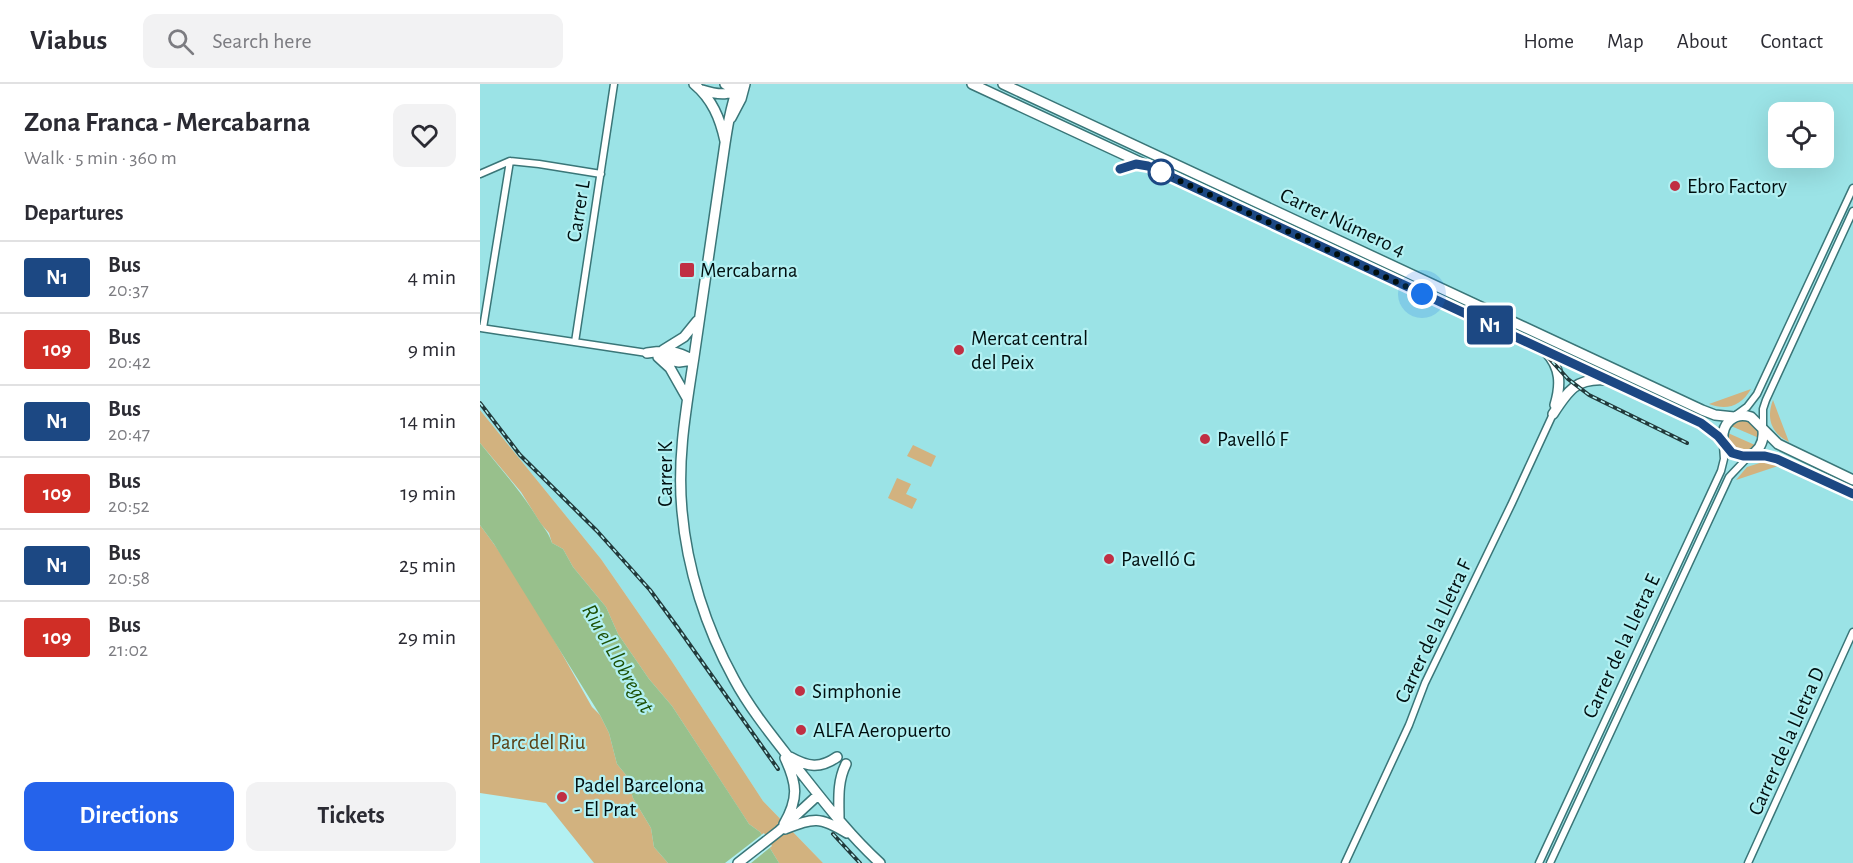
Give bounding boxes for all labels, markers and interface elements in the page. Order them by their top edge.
search box [143,14,563,68]
icon: search [164,25,197,58]
text: Viabus [30,27,107,55]
text: Search here [212,30,312,52]
text: Home [1523,31,1574,52]
text: Map [1607,31,1644,52]
text: About [1677,31,1727,52]
text: Contact [1760,31,1823,52]
map controls [1768,102,1834,168]
button: locate [1768,102,1834,168]
button: heart [393,104,456,167]
text: Zona Franca - Mercabarna [24,109,310,137]
text: Walk · 5 min · 360 m [24,148,177,168]
unlabelled marker [1148,159,1174,185]
place label: Ebro Factory [1687,176,1787,197]
street label: Carrer L [563,178,594,244]
marker: Ebro Factory [1668,179,1682,193]
street label: Carrer Número 4 [1277,184,1409,261]
text: Departures [24,202,124,224]
text: Bus [108,254,141,276]
place label: Mercabarna [700,260,798,281]
marker: Mercabarna [678,261,696,279]
text: 4 min [408,266,456,288]
text: N1 [46,267,68,288]
your location [1407,279,1437,309]
text: 20:37 [108,280,149,300]
line badge: N1 [1463,306,1517,344]
text: N1 [1479,315,1501,336]
text: Bus [108,326,141,348]
place label: Mercat central del Peix [971,328,1088,373]
text: 9 min [408,338,456,360]
text: 109 [43,339,71,360]
marker: Mercat central del Peix [952,343,966,357]
text: 20:42 [108,352,151,372]
text: Bus [108,398,141,420]
text: 14 min [400,410,456,432]
text: N1 [46,411,68,432]
text: 20:47 [108,424,150,444]
place label: Pavelló F [1217,429,1289,450]
marker: Pavelló F [1198,432,1212,446]
street label: Carrer K [655,441,676,507]
text: Bus [108,470,141,492]
text: 19 min [400,482,456,504]
text: 109 [43,483,71,504]
text: 20:52 [108,496,150,516]
text: Bus [108,542,141,564]
place label: Pavelló G [1121,549,1196,570]
marker: Pavelló G [1102,552,1116,566]
text: 25 min [399,554,456,576]
text: N1 [46,555,68,576]
street label: Carrer de la Lletra F [1391,556,1476,706]
text: 20:58 [108,568,150,588]
street label: Carrer de la Lletra E [1579,571,1664,722]
water label: Riu el Llobregat [578,600,659,717]
text: Bus [108,614,141,636]
text: 29 min [398,626,456,648]
text: 109 [43,627,71,648]
text: 21:02 [108,640,148,660]
street label: Carrer de la Lletra D [1744,664,1829,819]
place label: Simphonie [812,681,901,702]
marker: Simphonie [793,684,807,698]
place label: ALFA Aeropuerto [813,720,951,741]
marker: ALFA Aeropuerto [794,723,808,737]
park label: Parc del Riu [491,732,586,753]
place label: Padel Barcelona - El Prat [574,775,705,820]
button: Directions [24,782,234,851]
button: Tickets [246,782,456,851]
marker: Padel Barcelona - El Prat [555,790,569,804]

